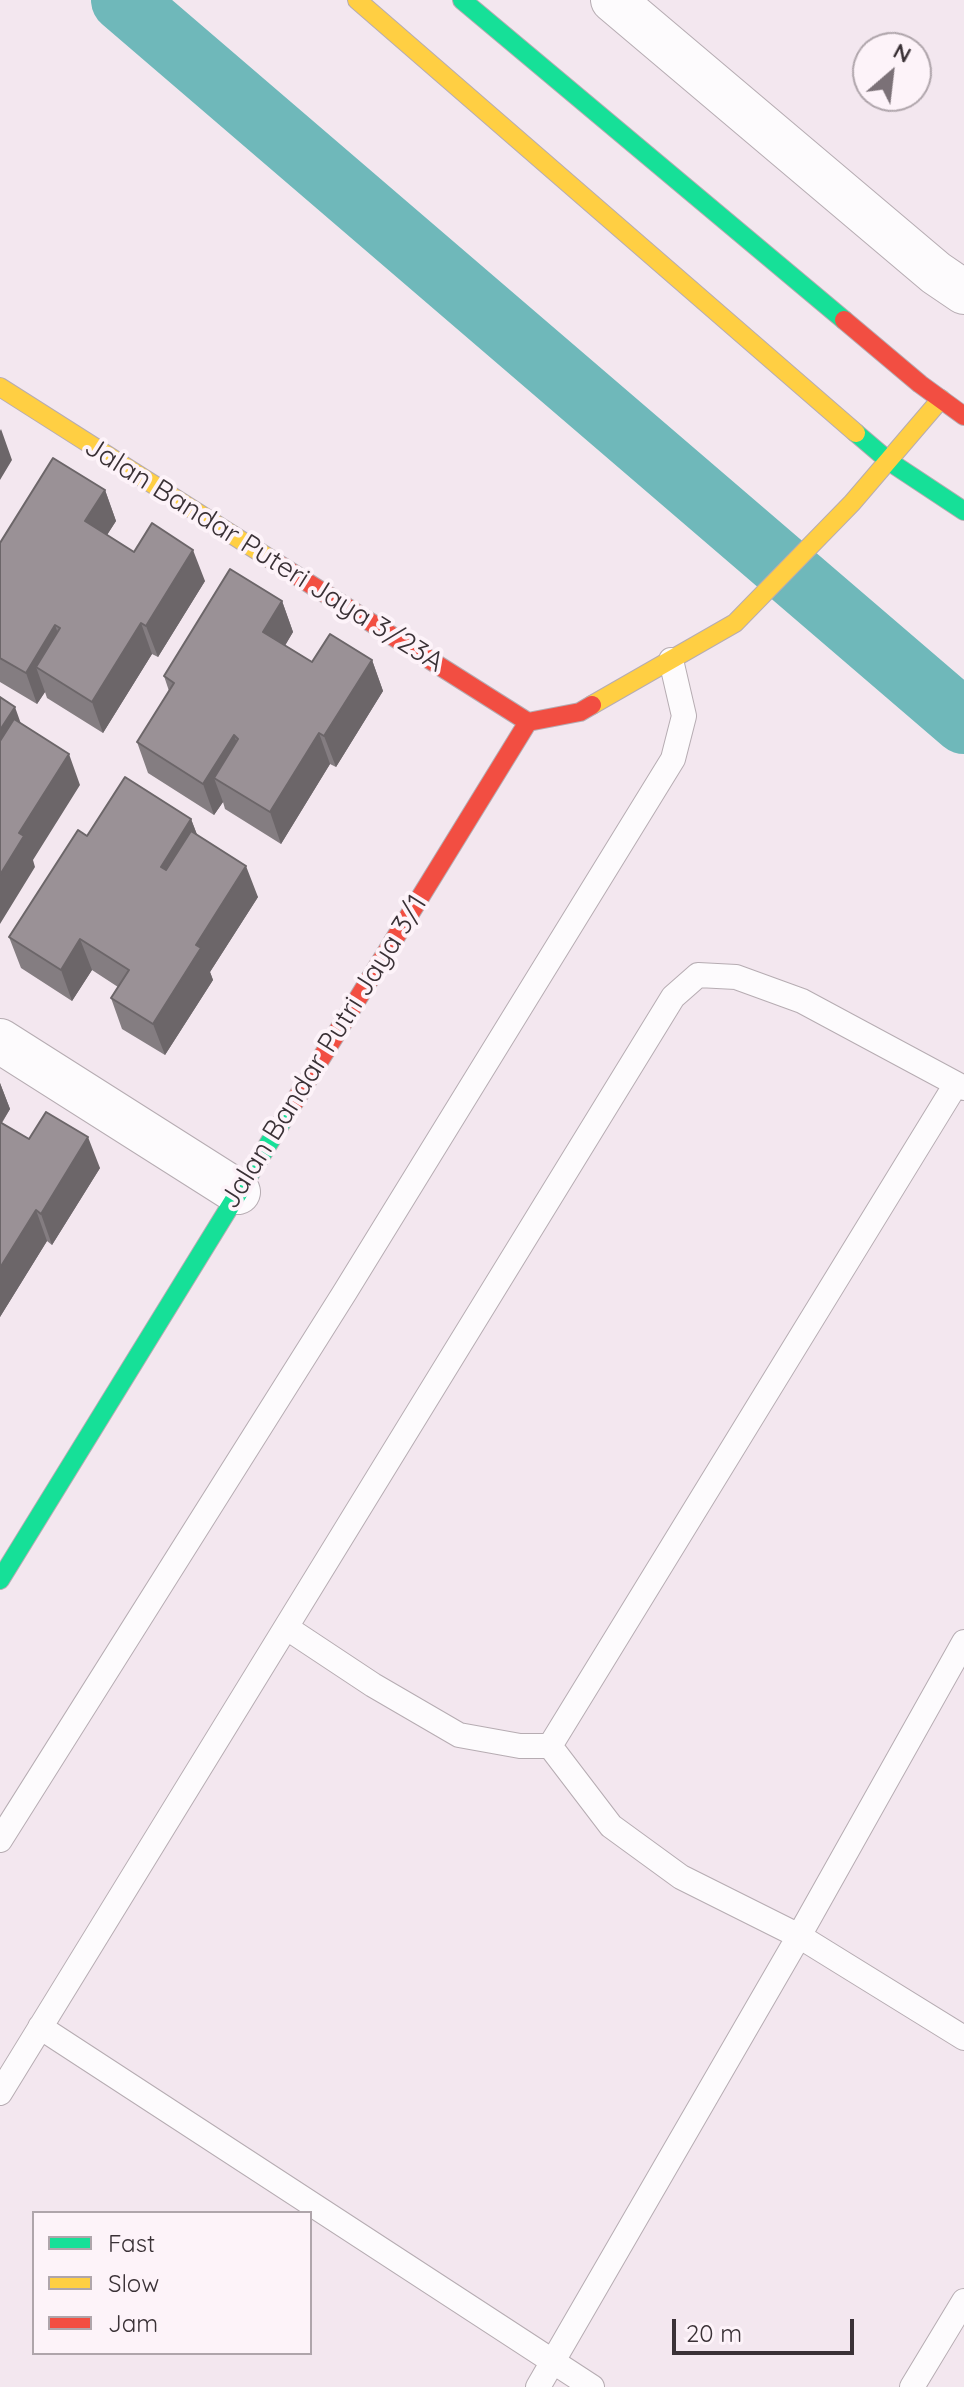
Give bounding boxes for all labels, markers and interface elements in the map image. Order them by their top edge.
north arrow [852,32,932,112]
text: N [889,36,916,69]
street label: Jalan Bandar Puteri Jaya 3/23A [78,430,450,680]
street label: Jalan Bandar Putri Jaya 3/1 [213,889,435,1215]
legend [32,2211,312,2355]
text: Fast [108,2228,155,2258]
text: Slow [108,2268,159,2298]
scale bar [676,2303,858,2353]
text: Jam [108,2308,158,2338]
text: 20 m [686,2318,742,2348]

